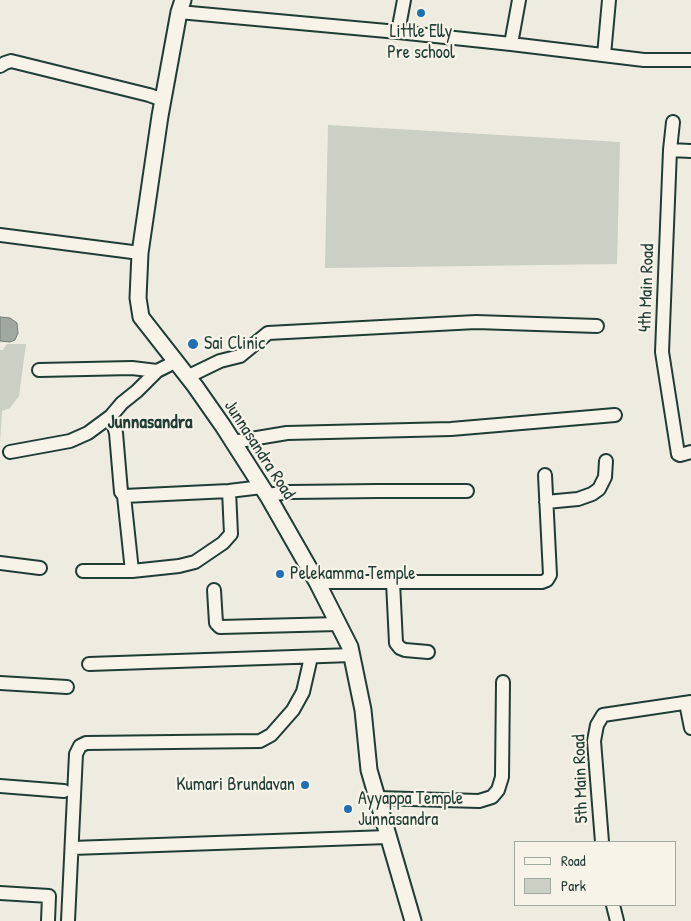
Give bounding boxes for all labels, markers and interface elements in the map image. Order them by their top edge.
marker: Little Elly Pre school [415,7,427,19]
place label: Little Elly Pre school [387,21,455,64]
street label: 4th Main Road [635,244,659,332]
place label: Sai Clinic [204,333,265,355]
marker: Sai Clinic [186,337,200,351]
street label: Junnasandra Road [219,396,299,504]
district label: Junnasandra [108,412,192,434]
place label: Pelekamma Temple [290,563,415,585]
marker: Pelekamma Temple [274,568,286,580]
street label: 5th Main Road [569,734,593,824]
place label: Kumari Brundavan [176,774,295,796]
marker: Kumari Brundavan [299,779,311,791]
place label: Ayyappa Temple Junnasandra [358,788,463,831]
marker: Ayyappa Temple Junnasandra [342,803,354,815]
legend [514,841,676,906]
text: Road [561,850,586,871]
text: Park [561,875,586,896]

